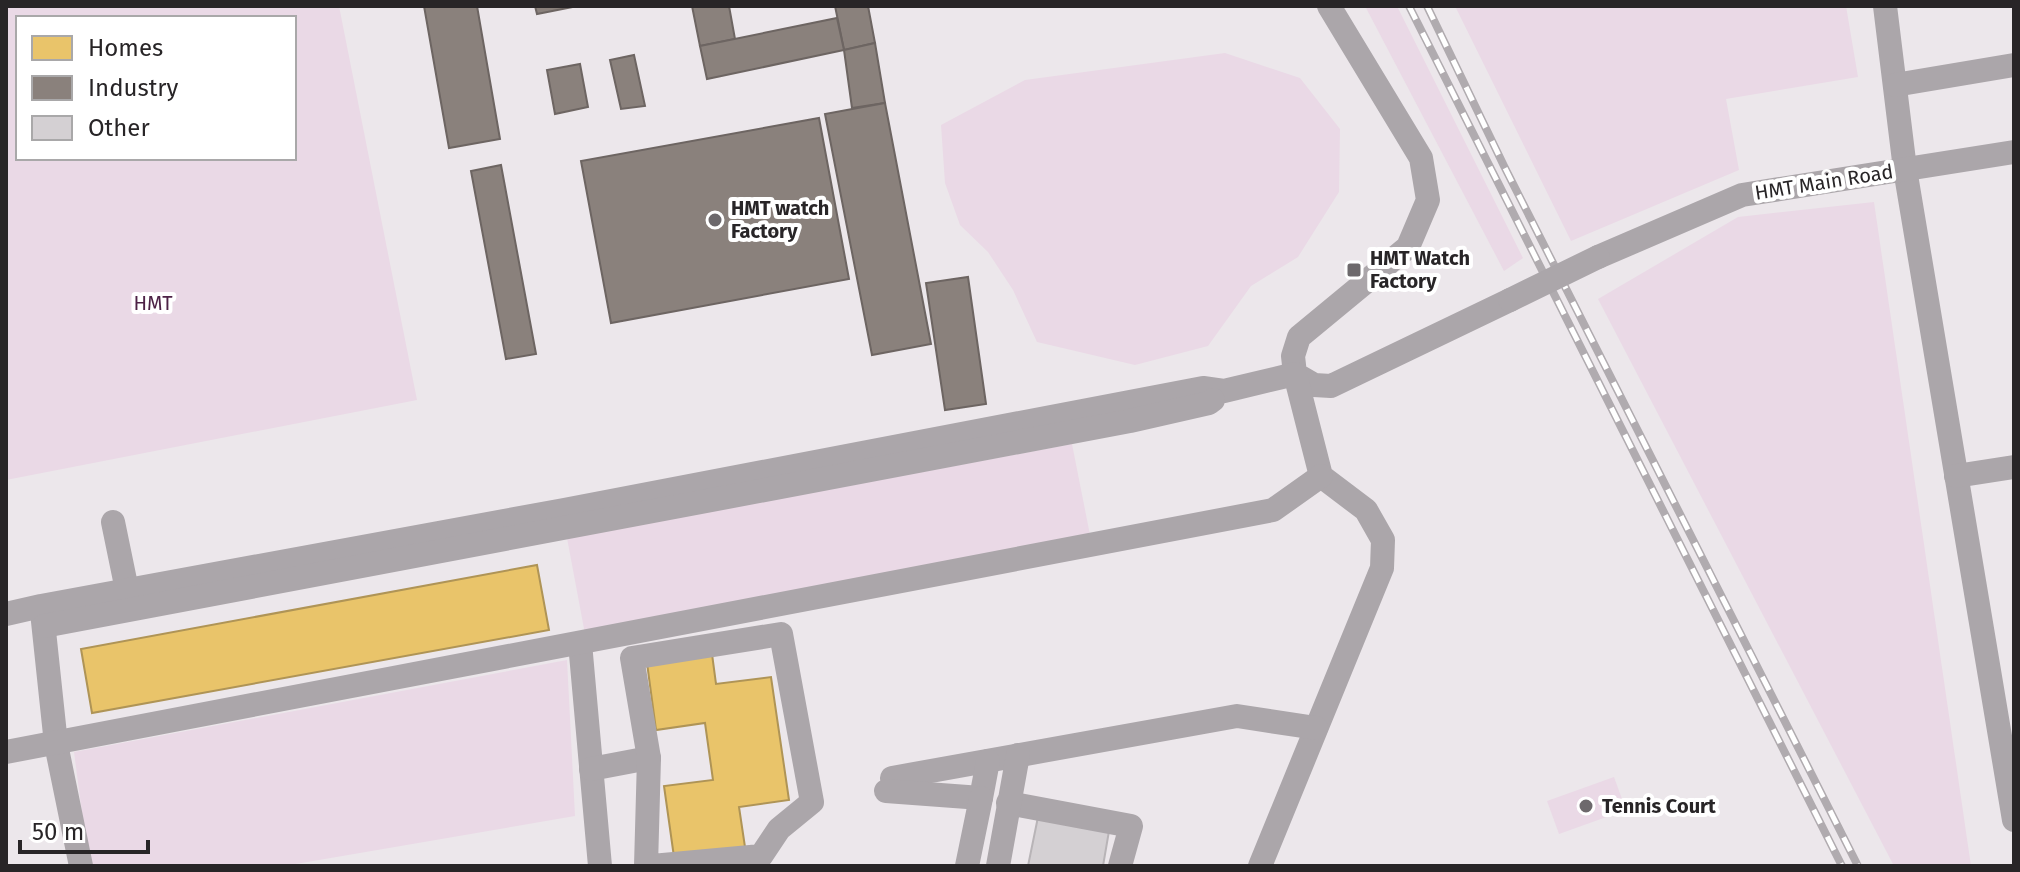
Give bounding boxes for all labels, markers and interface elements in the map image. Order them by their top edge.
legend [16,16,296,160]
text: Homes [88,34,163,62]
text: Industry [88,74,179,102]
text: Other [88,114,150,142]
street label: HMT Main Road [1753,159,1895,205]
place label: HMT watch Factory [731,196,829,243]
marker: HMT watch Factory [706,211,724,229]
place label: HMT Watch Factory [1370,246,1470,293]
marker: HMT Watch Factory [1345,261,1363,279]
park label: HMT [133,291,173,315]
place label: Tennis Court [1602,794,1716,818]
marker: Tennis Court [1577,797,1595,815]
scale bar [20,804,148,854]
text: 50 m [32,818,84,846]

